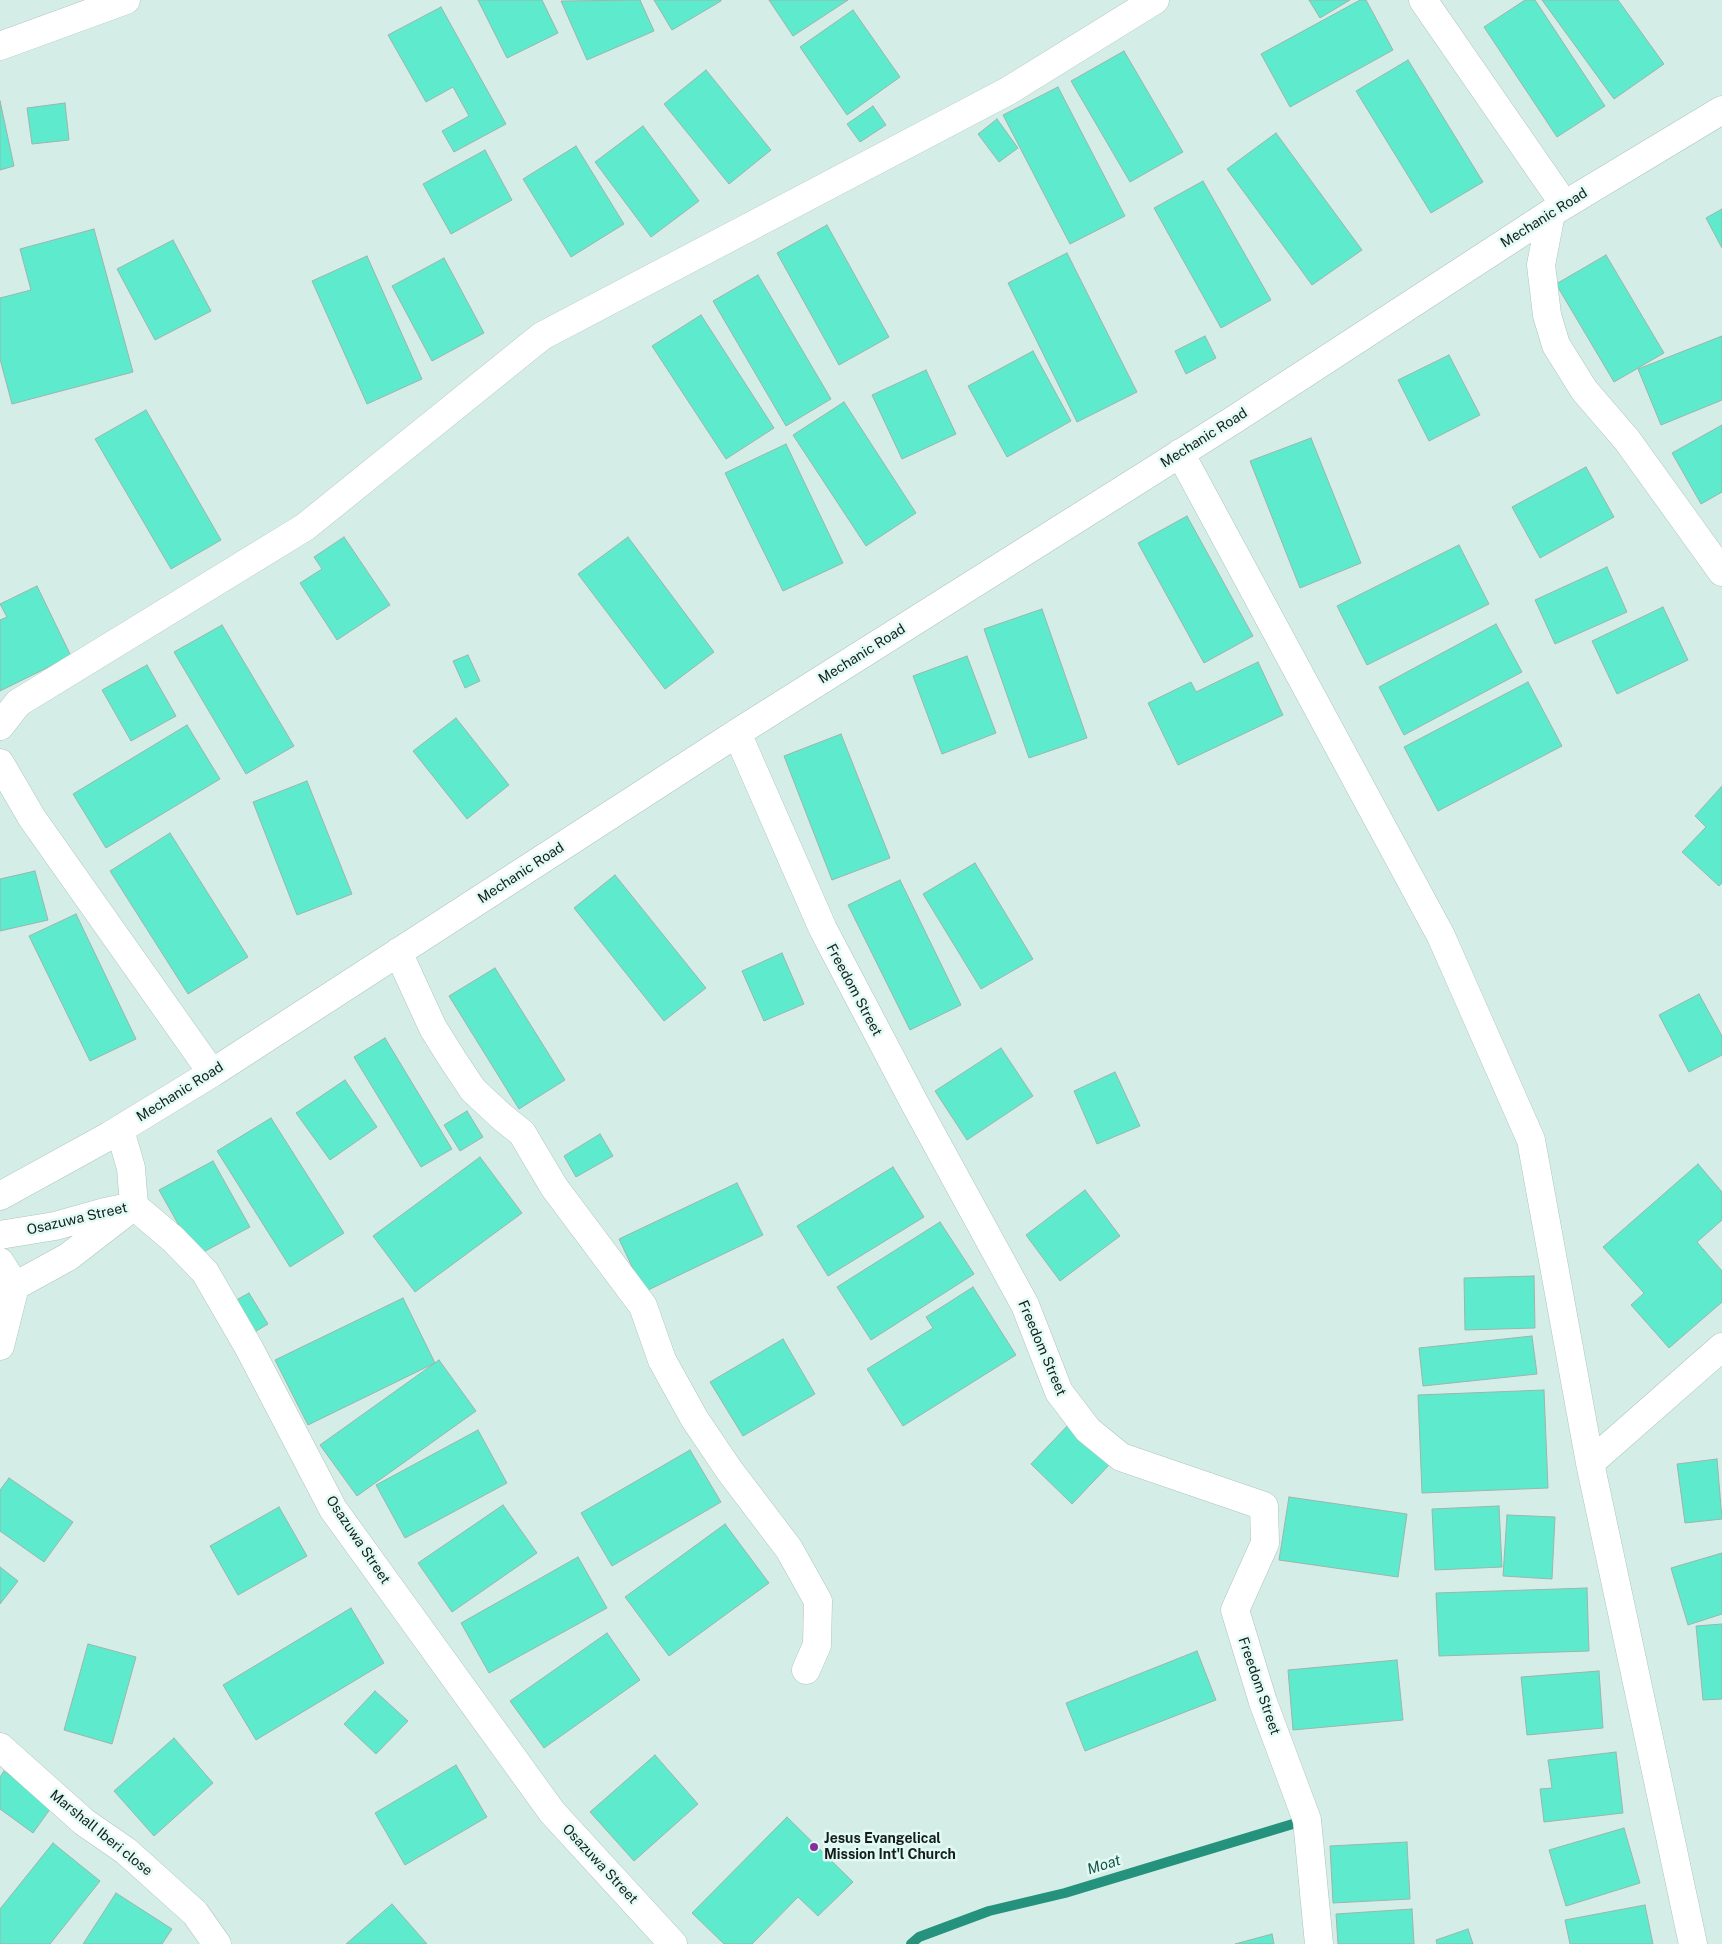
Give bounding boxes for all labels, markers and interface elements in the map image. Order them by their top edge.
street label: Mechanic Road [1497,185,1591,251]
street label: Mechanic Road [1157,405,1251,471]
street label: Mechanic Road [815,621,909,687]
street label: Mechanic Road [475,839,567,907]
street label: Freedom Street [823,941,885,1039]
street label: Mechanic Road [133,1059,227,1125]
street label: Osazuwa Street [25,1199,129,1239]
street label: Freedom Street [1014,1298,1070,1398]
street label: Osazuwa Street [322,1493,394,1587]
street label: Freedom Street [1234,1635,1284,1737]
street label: Marshall Iberi close [46,1787,156,1879]
street label: Osazuwa Street [559,1821,641,1907]
place label: Jesus Evangelical Mission Int'l Church [824,1831,956,1864]
marker: Jesus Evangelical Mission Int'l Church [808,1841,820,1853]
water label: Moat [1085,1851,1123,1879]

